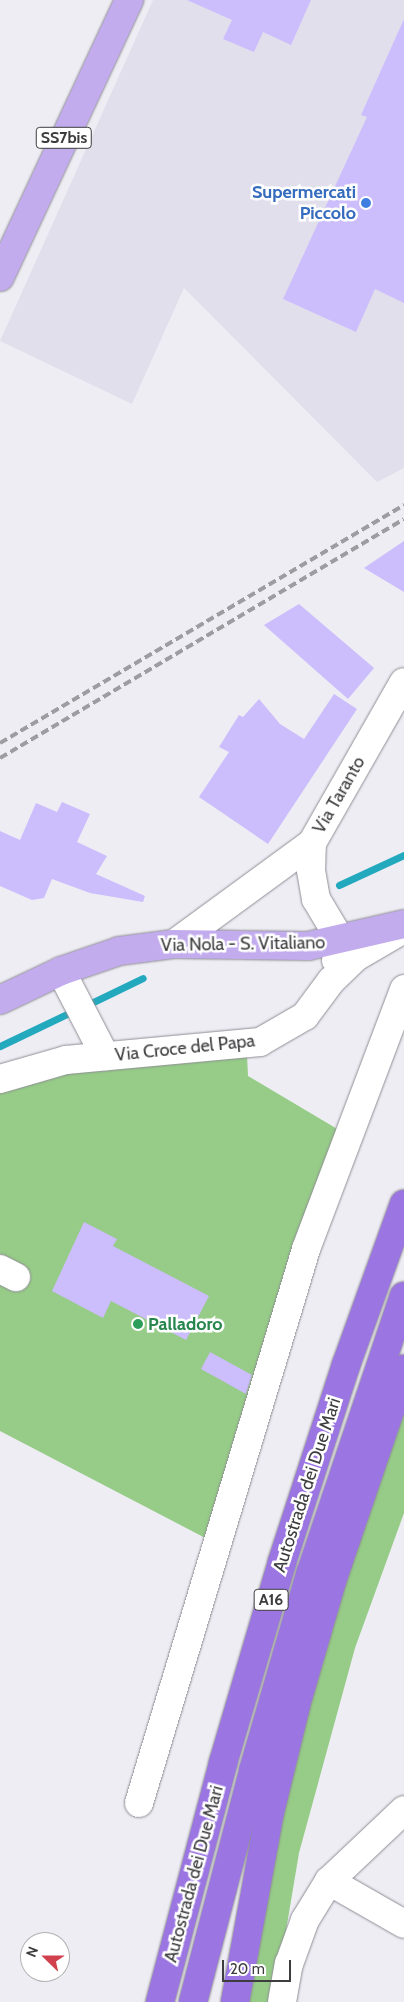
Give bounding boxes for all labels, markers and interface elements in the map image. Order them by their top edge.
road number: SS7bis [35,125,93,152]
place label: Supermercati Piccolo [252,182,356,224]
marker: Supermercati Piccolo [360,197,372,209]
street label: Via Taranto [308,753,370,837]
street label: Via Nola - S. Vitaliano [161,932,325,956]
street label: Via Croce del Papa [114,1030,256,1066]
place label: Palladoro [148,1313,222,1335]
marker: Palladoro [132,1318,144,1330]
street label: Autostrada dei Due Mari [269,1395,345,1575]
road number: A16 [254,1586,288,1614]
street label: Autostrada dei Due Mari [160,1783,228,1965]
north arrow [20,1932,70,1982]
text: N [22,1944,42,1960]
scale bar [224,1950,293,1982]
text: 20 m [230,1960,265,1978]

